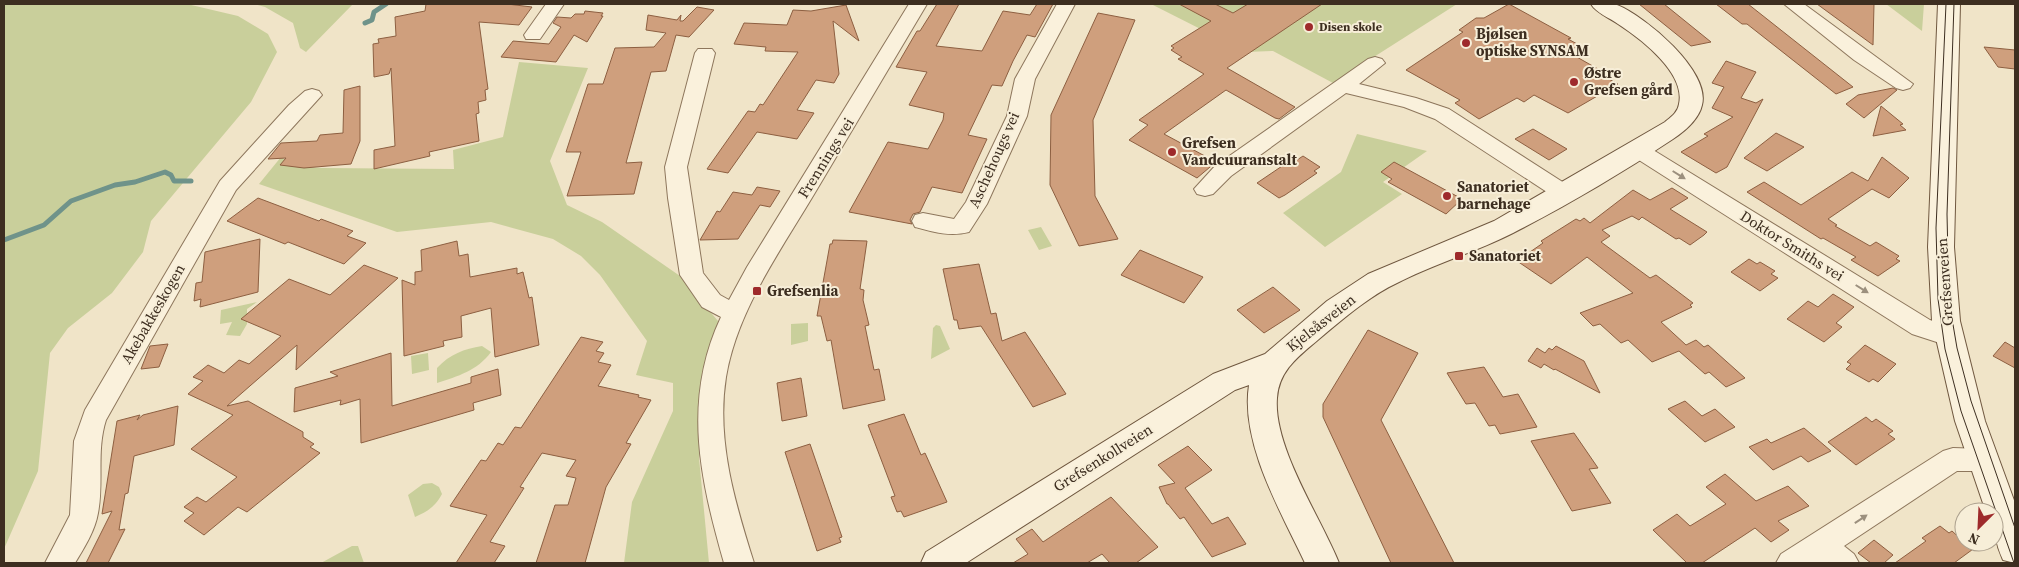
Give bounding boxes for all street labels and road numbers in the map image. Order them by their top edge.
street label: Aschehougs vei [963,108,1024,211]
street label: Frennings vei [793,114,859,202]
street label: Doktor Smiths vei [1736,205,1848,286]
street label: Grefsenveien [1931,237,1958,327]
street label: Akebakkeskogen [115,260,190,368]
street label: Kjelsåsveien [1282,289,1360,356]
street label: Grefsenkollveien [1049,419,1156,497]

